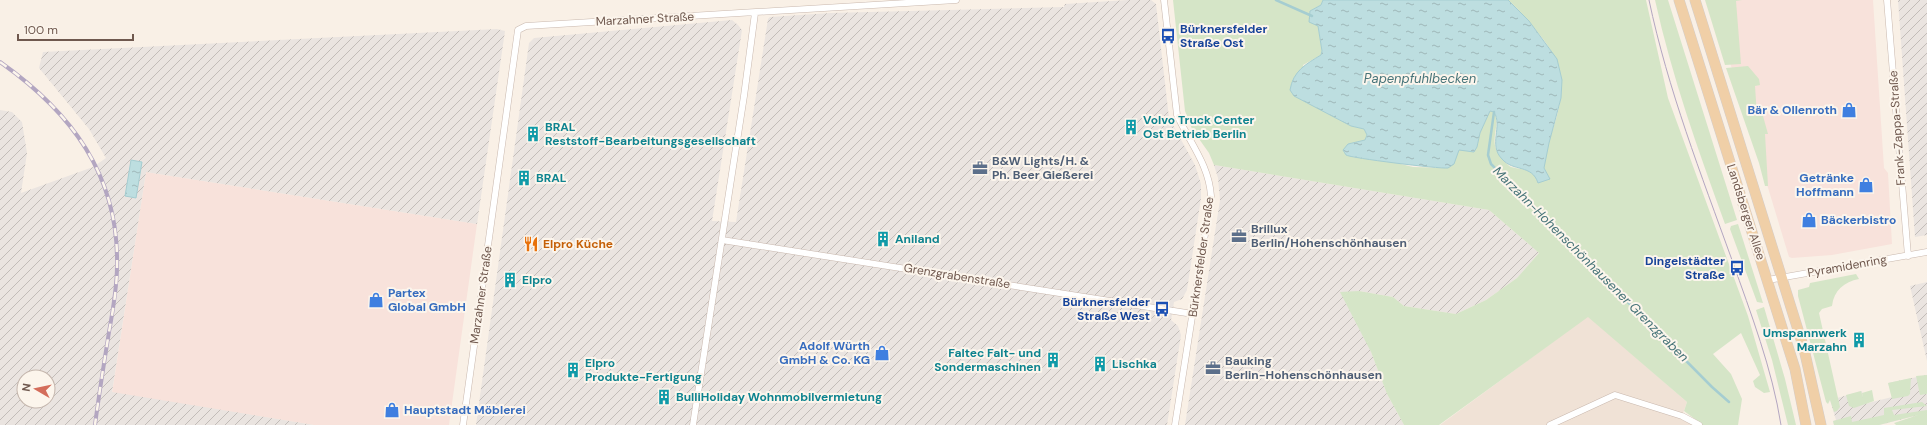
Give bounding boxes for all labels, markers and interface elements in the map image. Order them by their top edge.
street label: Marzahner Straße [595,8,695,30]
scale bar [18,16,133,42]
place label: Bürknersfelder Straße Ost [1180,21,1268,51]
text: 100 m [24,22,58,38]
bus stop icon: Bürknersfelder Straße Ost [1159,27,1177,45]
water label: Papenpfuhlbecken [1364,70,1476,87]
street label: Frank-Zappa-Straße [1885,70,1909,186]
shop icon: Bär & Ollenroth [1840,101,1858,119]
place label: Bär & Ollenroth [1747,102,1837,118]
place label: Volvo Truck Center Ost Betrieb Berlin [1143,112,1255,142]
building icon: Volvo Truck Center Ost Betrieb Berlin [1122,118,1140,136]
place label: BRAL Reststoff-Bearbeitungsgesellschaft [545,119,756,149]
building icon: BRAL Reststoff-Bearbeitungsgesellschaft [524,125,542,143]
place label: B&W Lights/H. & Ph. Beer Gießerei [992,153,1093,183]
office icon: B&W Lights/H. & Ph. Beer Gießerei [971,159,989,177]
street label: Landsberger Allee [1723,162,1769,262]
water label: Marzahn-Hohenschönhausener Grenzgraben [1490,163,1692,365]
building icon: BRAL [515,169,533,187]
place label: BRAL [536,170,567,186]
place label: Getränke Hoffmann [1796,170,1854,200]
shop icon: Getränke Hoffmann [1857,176,1875,194]
street label: Bürknersfelder Straße [1185,196,1217,318]
shop icon: Bäckerbistro [1800,211,1818,229]
place label: Bäckerbistro [1821,212,1896,228]
place label: Brillux Berlin/Hohenschönhausen [1251,221,1407,251]
office icon: Brillux Berlin/Hohenschönhausen [1230,227,1248,245]
building icon: Aniland [874,230,892,248]
place label: Aniland [895,231,940,247]
restaurant icon: Elpro Küche [522,235,540,253]
place label: Elpro Küche [543,236,613,252]
street label: Marzahner Straße [466,245,496,345]
street label: Pyramidenring [1806,251,1888,281]
place label: Dingelstädter Straße [1645,253,1725,283]
bus stop icon: Dingelstädter Straße [1728,259,1746,277]
street label: Grenzgrabenstraße [903,260,1011,292]
building icon: Elpro [501,271,519,289]
place label: Elpro [522,272,552,288]
place label: Partex Global GmbH [388,285,466,315]
shop icon: Partex Global GmbH [367,291,385,309]
place label: Bürknersfelder Straße West [1063,294,1150,324]
bus stop icon: Bürknersfelder Straße West [1153,300,1171,318]
place label: Umspannwerk Marzahn [1763,325,1847,355]
building icon: Umspannwerk Marzahn [1850,331,1868,349]
place label: Adolf Würth GmbH & Co. KG [779,338,870,368]
shop icon: Adolf Würth GmbH & Co. KG [873,344,891,362]
place label: Faltec Falt- und Sondermaschinen [934,345,1041,375]
building icon: Faltec Falt- und Sondermaschinen [1044,351,1062,369]
place label: Bauking Berlin-Hohenschönhausen [1225,353,1382,383]
place label: Elpro Produkte-Fertigung [585,355,702,385]
building icon: Lischka [1091,355,1109,373]
place label: Lischka [1112,356,1157,372]
office icon: Bauking Berlin-Hohenschönhausen [1204,359,1222,377]
building icon: Elpro Produkte-Fertigung [564,361,582,379]
north arrow [16,369,56,409]
text: N [19,382,34,392]
building icon: BulliHoliday Wohnmobilvermietung [655,388,673,406]
place label: BulliHoliday Wohnmobilvermietung [676,389,882,405]
shop icon: Hauptstadt Möblerei [383,401,401,419]
place label: Hauptstadt Möblerei [404,402,526,418]

